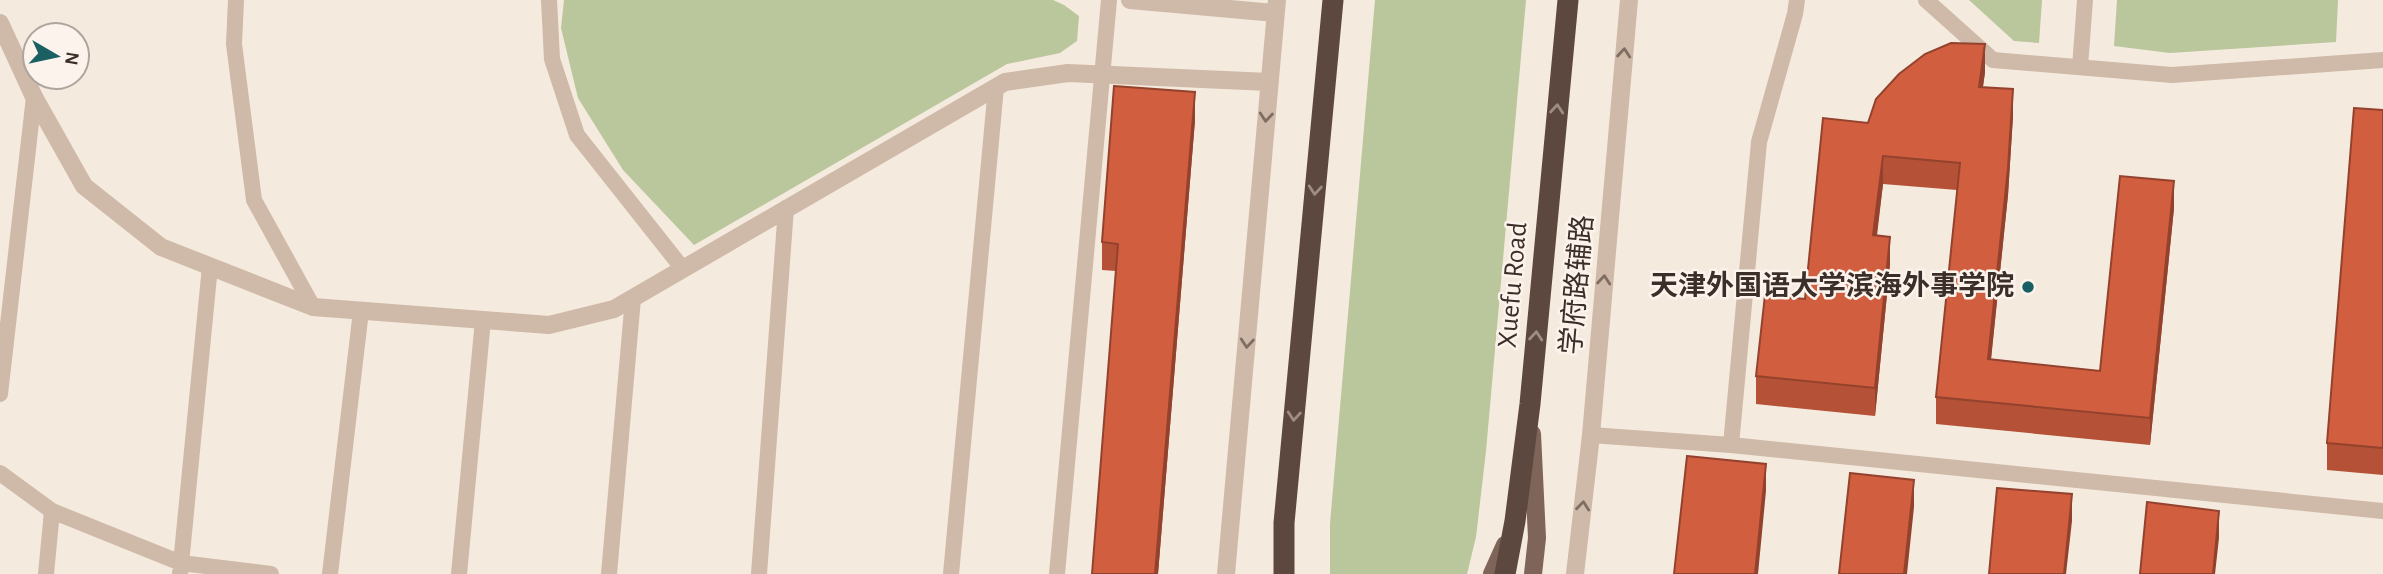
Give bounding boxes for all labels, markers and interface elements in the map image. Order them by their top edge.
north arrow [21,21,91,91]
one-way arrow [1616,47,1631,58]
text: N [61,50,82,66]
one-way arrow [1550,103,1565,115]
one-way arrow [1259,111,1274,123]
one-way arrow [1308,185,1323,196]
street label: 学府路辅路 [1556,214,1598,356]
street label: Xuefu Road [1494,221,1532,349]
place label: 天津外国语大学滨海外事学院 [1650,270,2014,301]
one-way arrow [1597,274,1612,286]
marker: 天津外国语大学滨海外事学院 [2020,279,2036,295]
one-way arrow [1528,330,1543,341]
one-way arrow [1239,338,1254,349]
one-way arrow [1287,411,1302,422]
one-way arrow [1575,500,1590,511]

